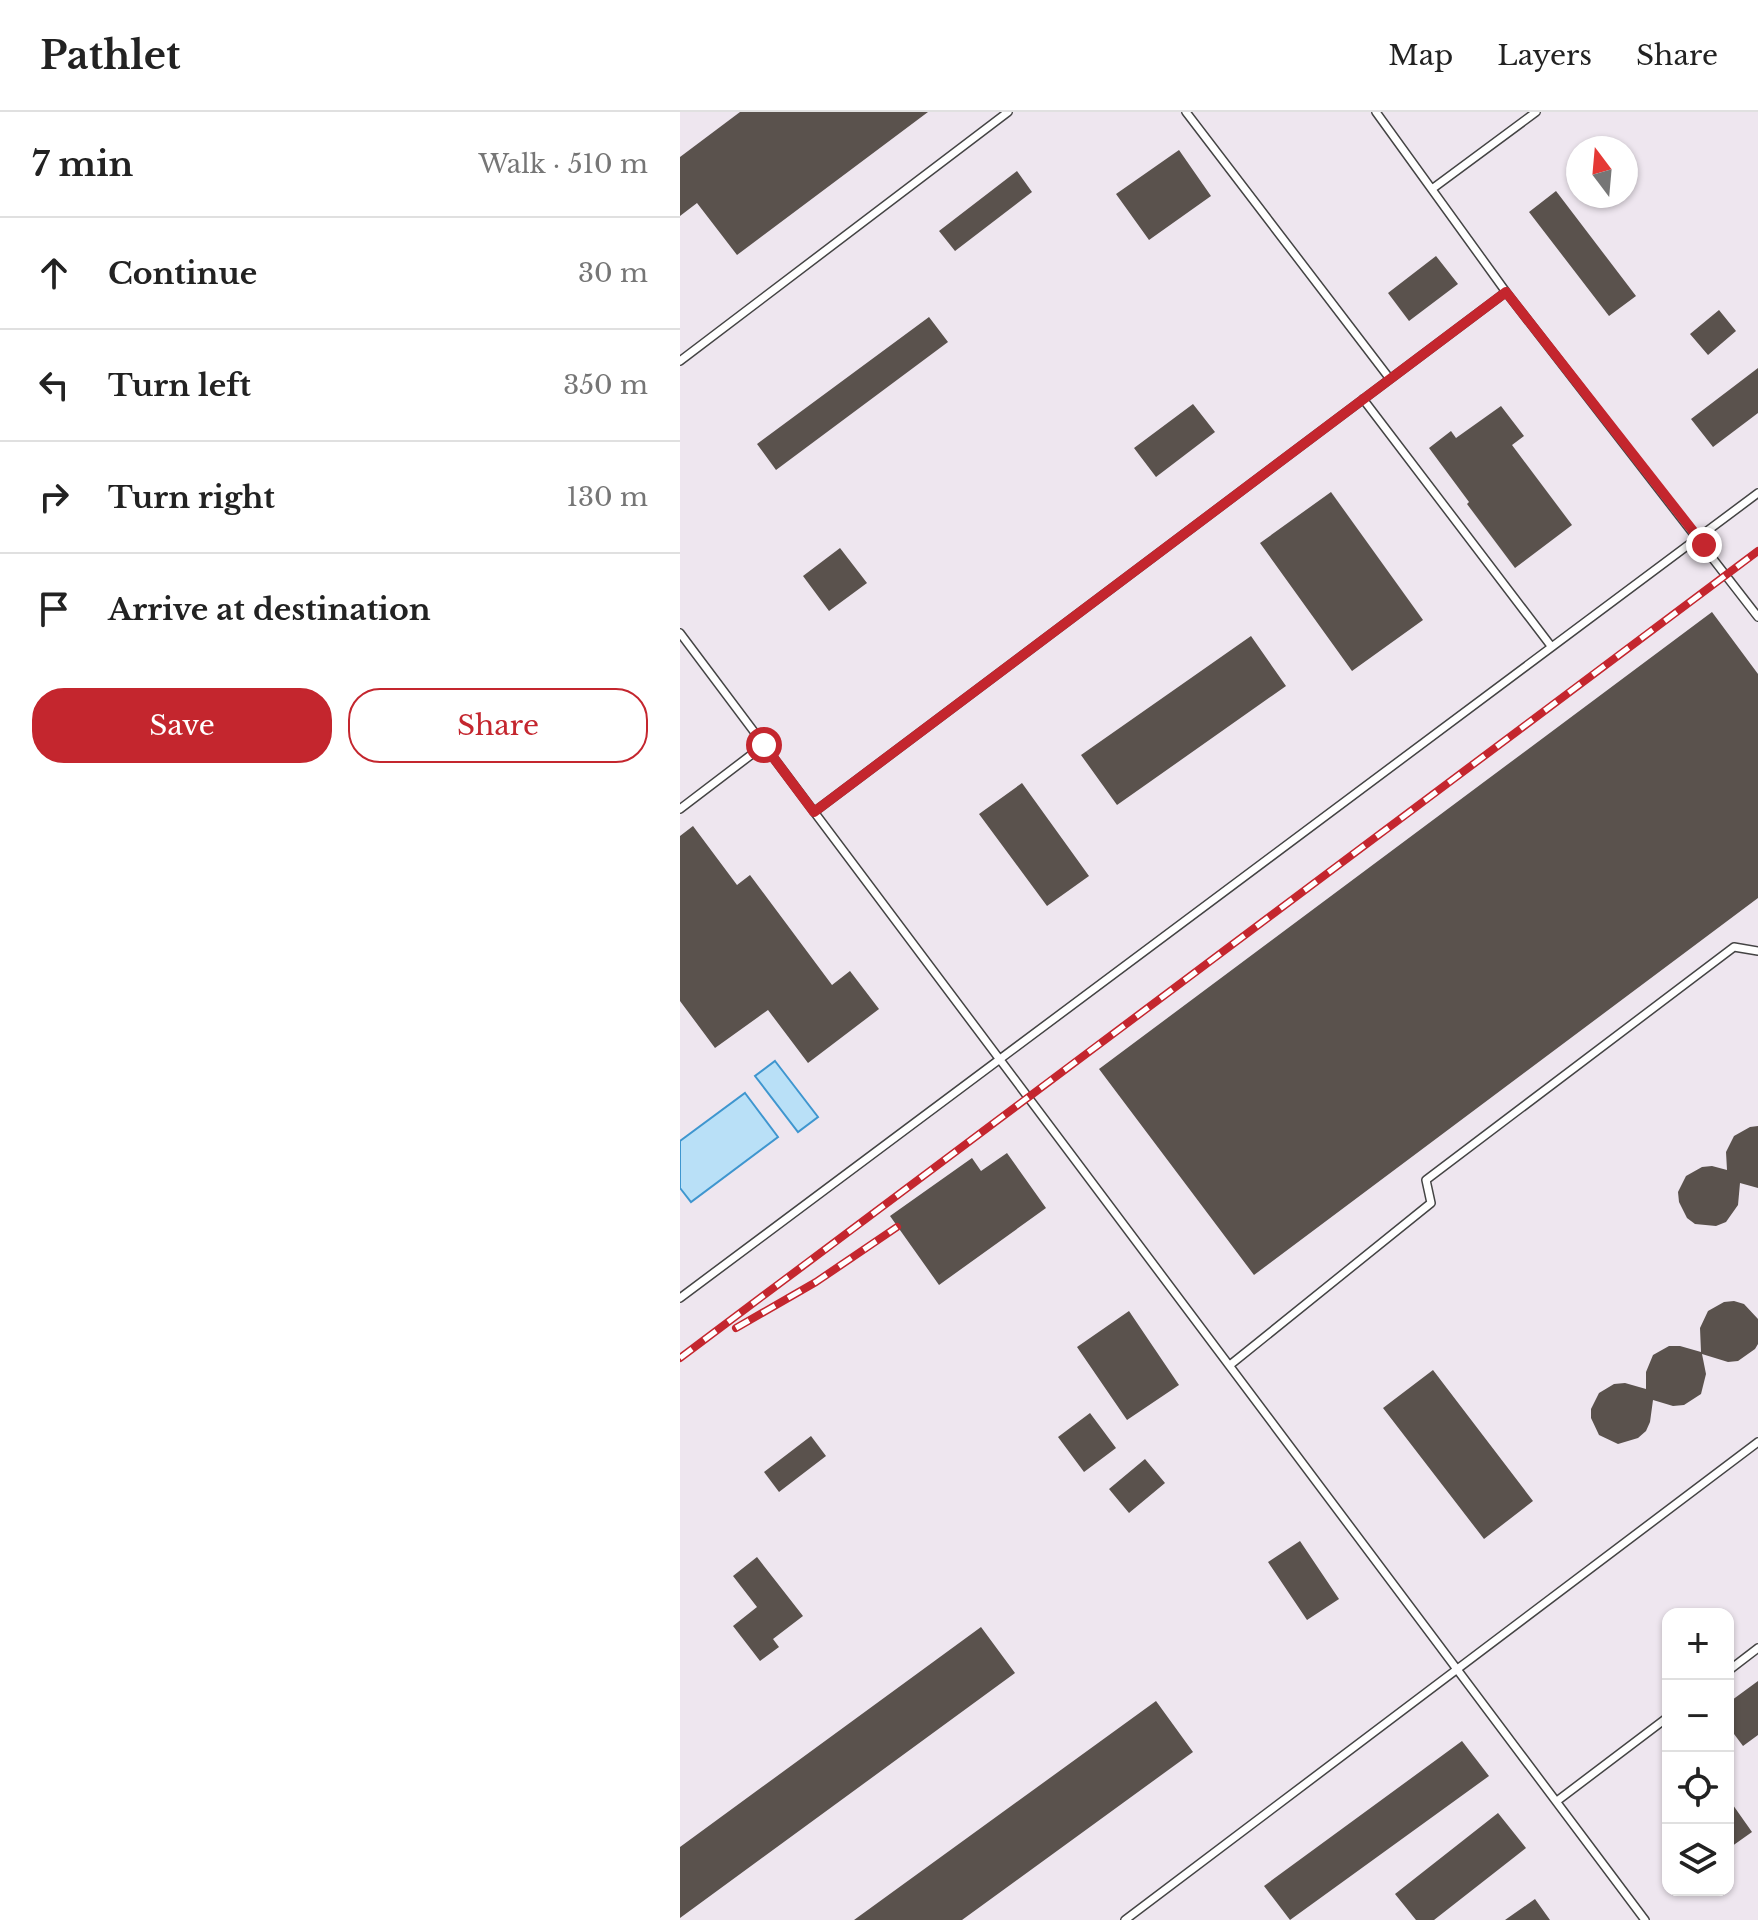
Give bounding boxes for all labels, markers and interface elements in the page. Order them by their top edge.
text: Pathlet [40,32,181,79]
text: Map [1388,38,1453,73]
text: Layers [1497,38,1592,73]
text: Share [1636,38,1718,73]
north arrow [1566,136,1638,208]
text: 7 min [32,143,133,185]
text: Walk · 510 m [479,148,648,180]
icon: ahead [32,251,76,295]
text: Continue [108,255,257,292]
text: 30 m [578,257,648,289]
icon: left [32,363,76,407]
text: Turn left [108,367,251,404]
text: 350 m [563,369,648,401]
icon: right [32,475,76,519]
text: Turn right [108,479,275,516]
text: 130 m [566,481,648,513]
route end [1686,527,1722,563]
icon: arrive [32,587,76,631]
text: Arrive at destination [108,591,431,628]
button: Save [32,688,332,763]
button: Share [348,688,648,763]
route start [746,727,782,763]
map controls [1662,1608,1734,1896]
button: + [1662,1608,1734,1680]
button: − [1662,1680,1734,1752]
button: locate [1662,1752,1734,1824]
button: layers [1662,1824,1734,1896]

